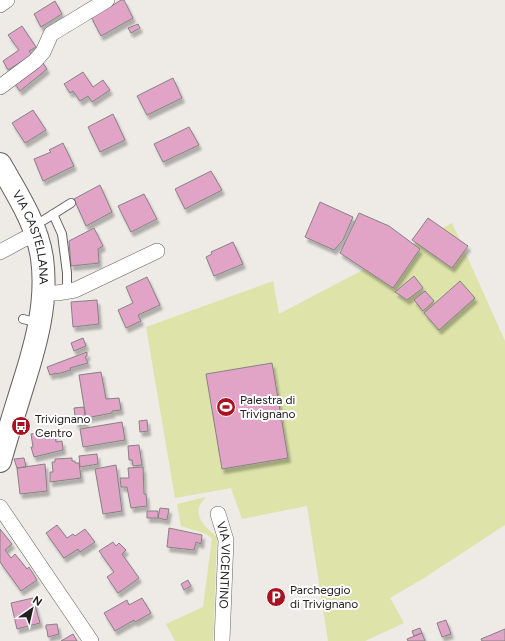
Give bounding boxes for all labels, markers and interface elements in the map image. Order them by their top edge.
street label: VIA CASTELLANA [10,188,51,285]
place label: Palestra di Trivignano [240,393,295,421]
sports icon: Palestra di Trivignano [215,396,237,418]
place label: Trivignano Centro [35,412,90,440]
bus stop icon: Trivignano Centro [10,415,32,437]
street label: VIA VICENTINO [214,520,233,609]
place label: Parcheggio di Trivignano [290,583,358,611]
parking icon: Parcheggio di Trivignano [265,586,287,608]
north arrow [12,589,52,629]
text: N [30,593,44,609]

